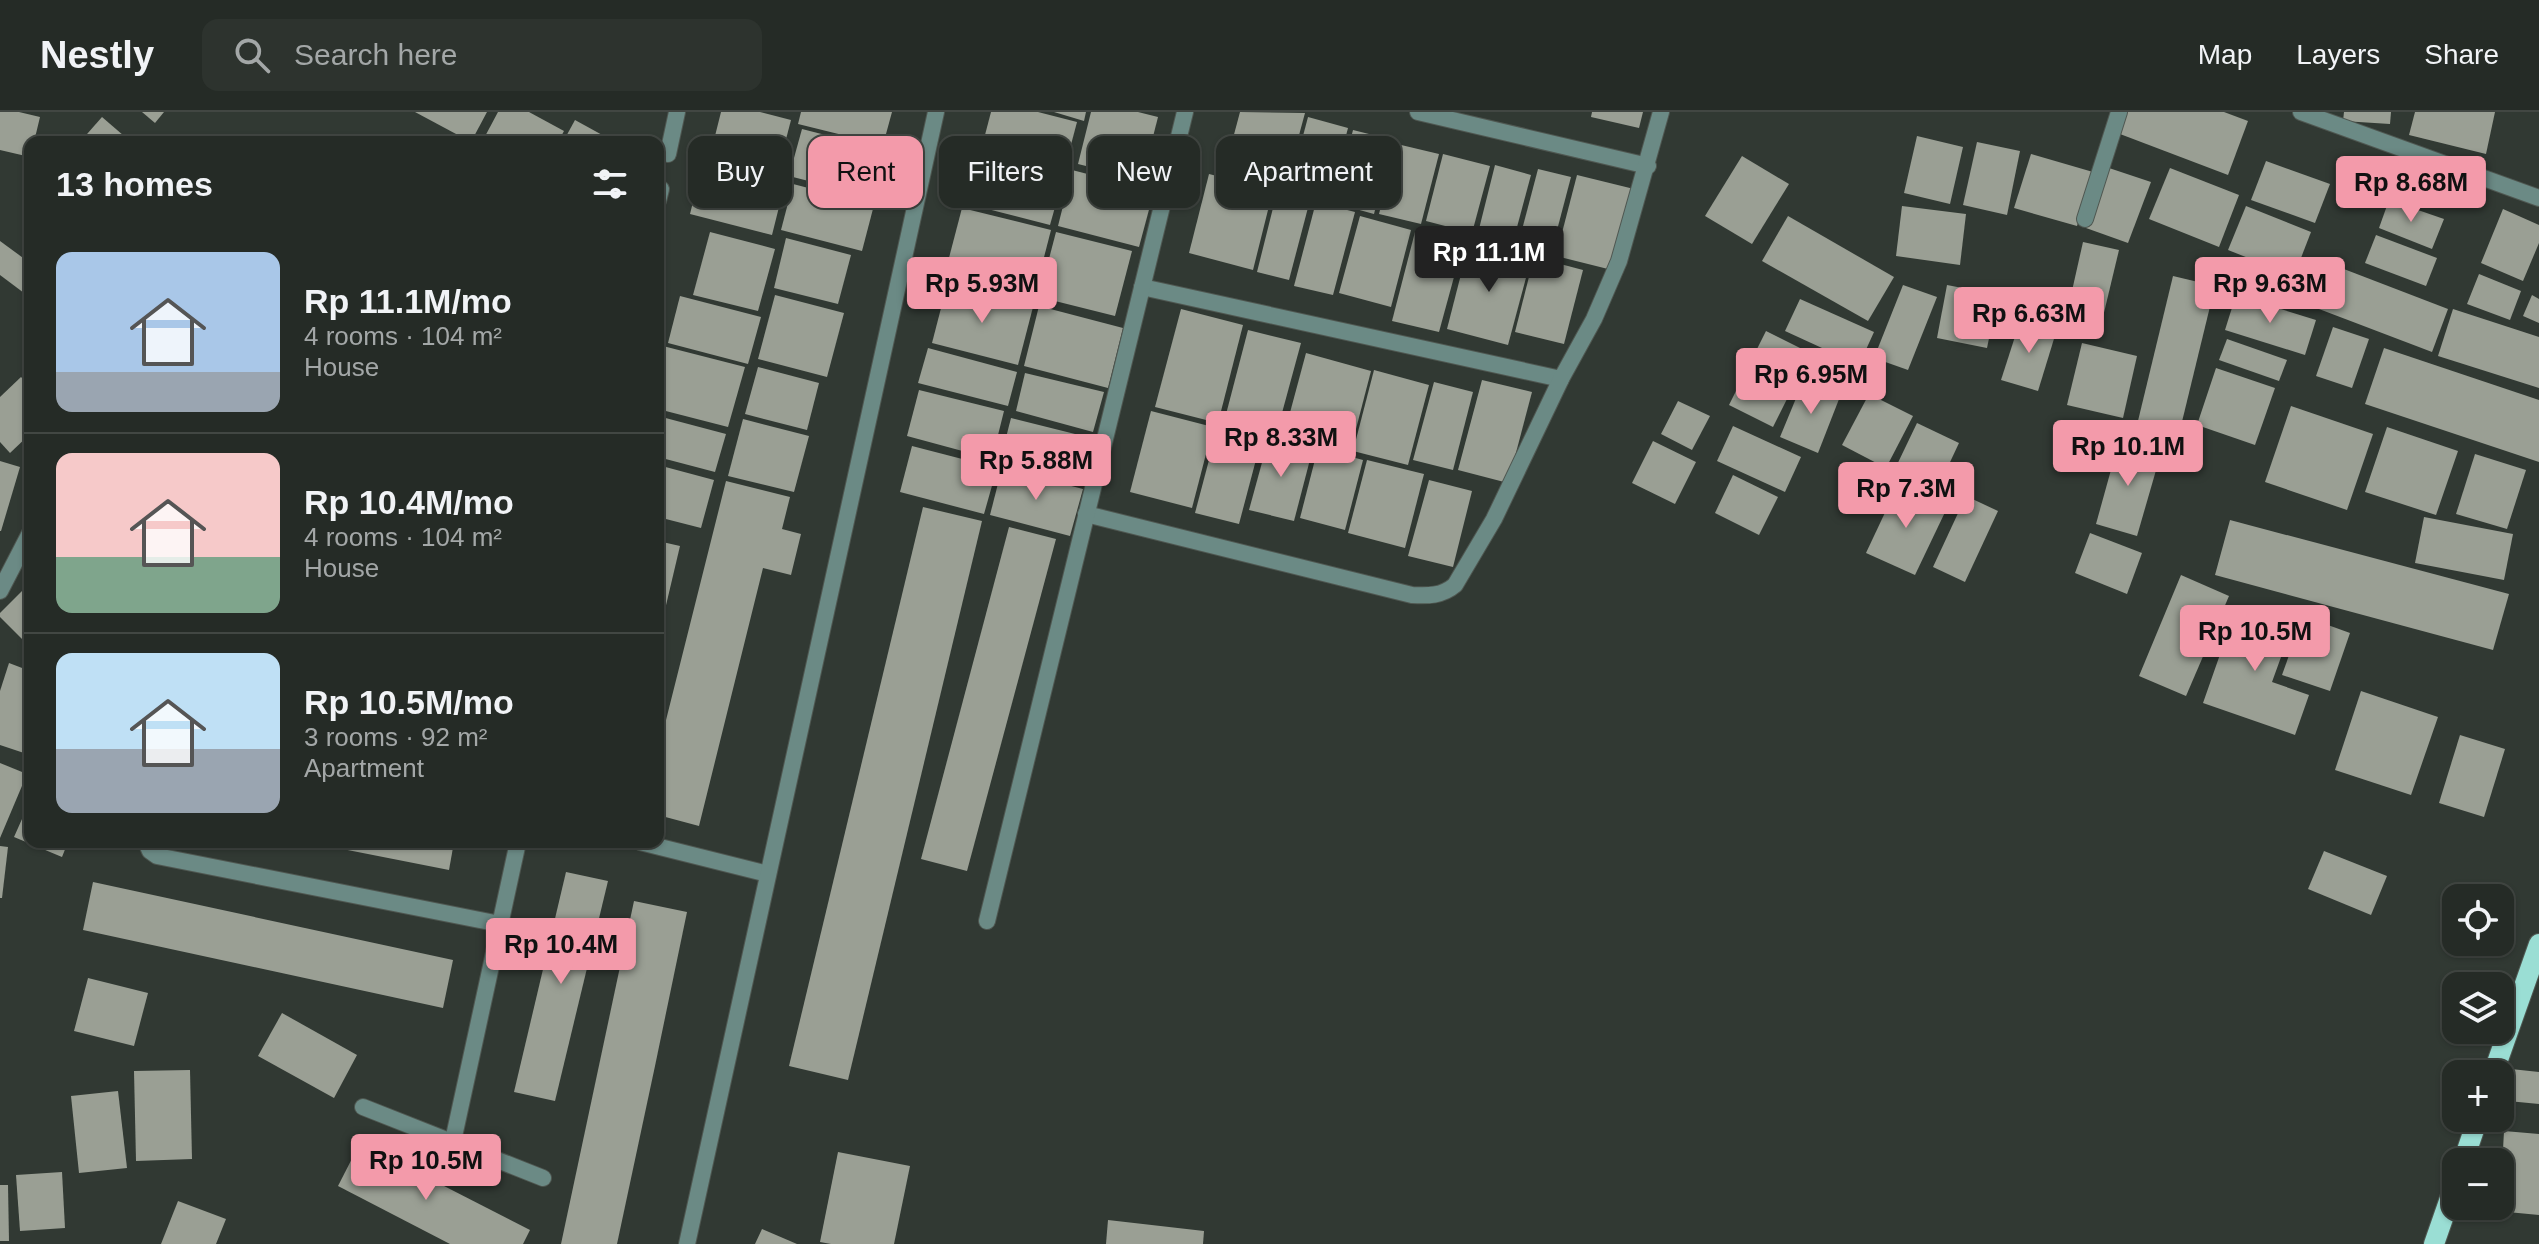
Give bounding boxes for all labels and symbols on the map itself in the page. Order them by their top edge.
pin: Rp 8.68M [2328,156,2494,224]
pin: Rp 11.1M [1406,226,1572,294]
pin: Rp 5.93M [899,257,1065,325]
pin: Rp 9.63M [2187,257,2353,325]
pin: Rp 6.63M [1946,287,2112,355]
pin: Rp 6.95M [1728,348,1894,416]
pin: Rp 8.33M [1198,411,1364,479]
pin: Rp 10.1M [2045,420,2211,488]
pin: Rp 5.88M [953,434,1119,502]
pin: Rp 7.3M [1832,462,1980,530]
pin: Rp 10.5M [2172,605,2338,673]
pin: Rp 10.4M [478,918,644,986]
pin: Rp 10.5M [343,1134,509,1202]

